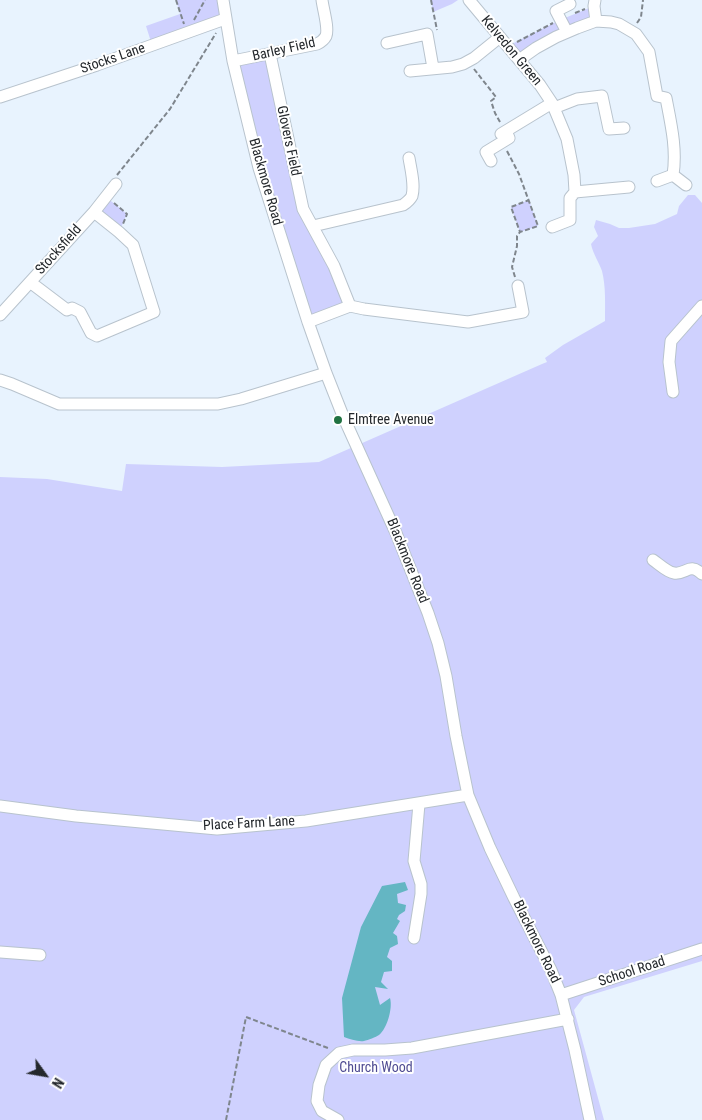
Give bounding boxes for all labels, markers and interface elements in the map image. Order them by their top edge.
street label: Kelvedon Green [477,13,545,89]
street label: Barley Field [251,35,317,65]
street label: Stocks Lane [78,40,148,78]
street label: Glovers Field [272,104,304,178]
street label: Blackmore Road [245,136,285,228]
street label: Stocksfield [32,222,86,278]
place label: Elmtree Avenue [348,412,434,428]
marker: Elmtree Avenue [332,414,344,426]
street label: Blackmore Road [382,516,432,606]
street label: Place Farm Lane [203,813,295,835]
street label: Blackmore Road [509,898,563,986]
street label: School Road [597,953,667,991]
north arrow [20,1050,70,1100]
park label: Church Wood [339,1060,413,1076]
text: N [49,1075,67,1091]

